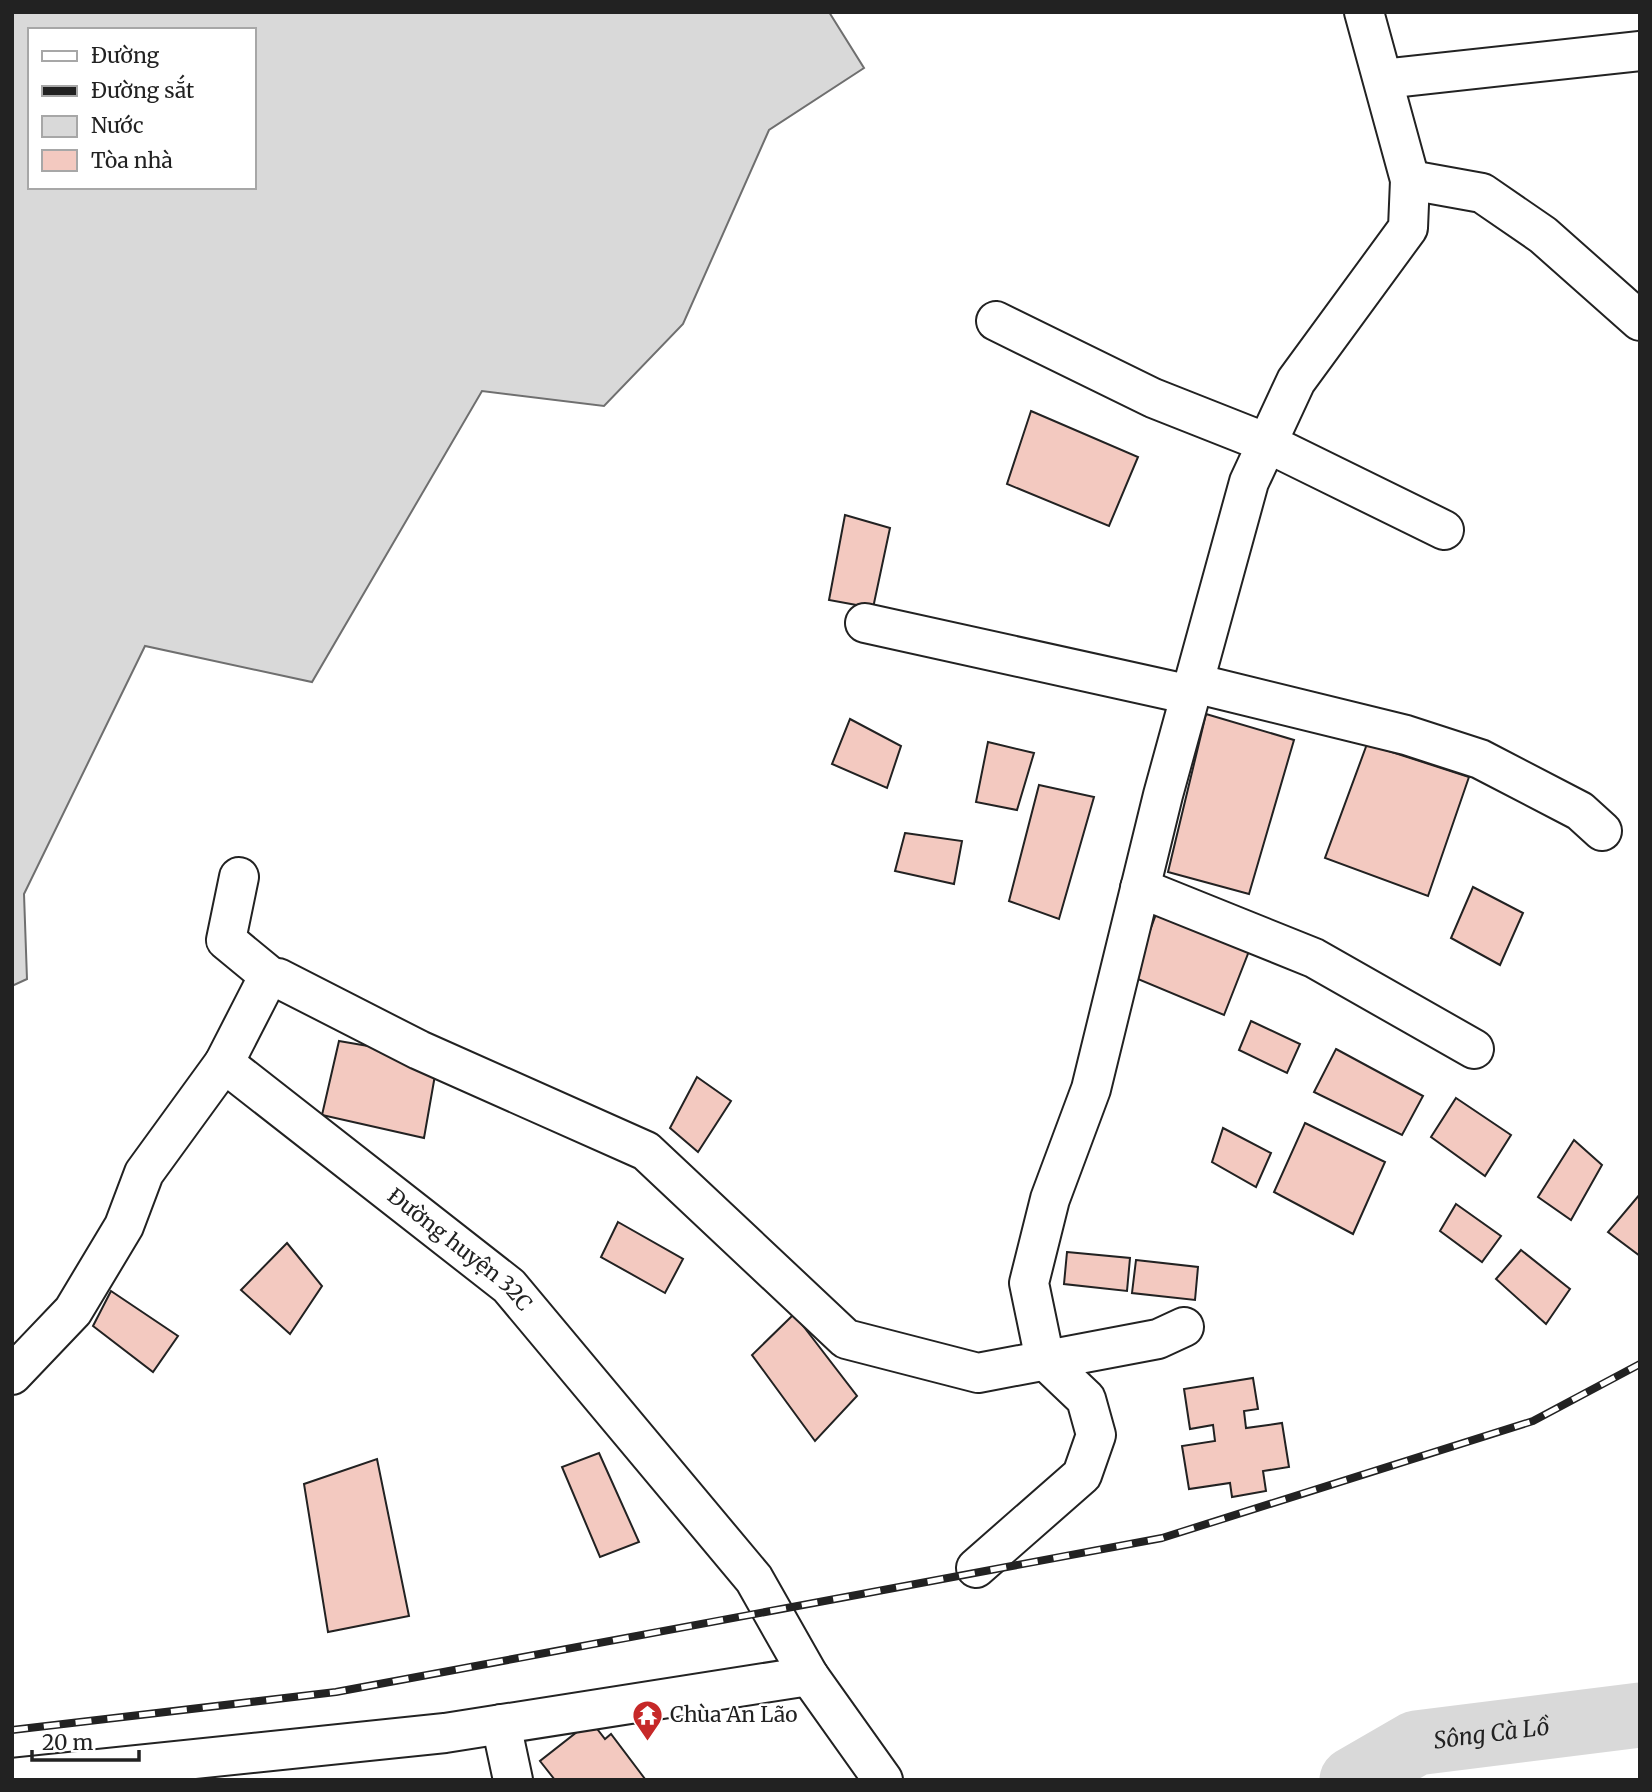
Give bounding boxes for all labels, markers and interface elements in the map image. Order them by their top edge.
legend [28,28,256,189]
text: Đường [91,42,160,69]
text: Đường sắt [91,74,194,104]
text: Nước [91,112,144,139]
text: Tòa nhà [91,147,173,174]
street label: Đường huyện 32C [382,1182,538,1316]
temple icon: Chùa An Lão [630,1698,664,1742]
place label: Chùa An Lão [670,1701,798,1728]
water label: Sông Cà Lồ [1432,1711,1552,1755]
scale bar [32,1718,138,1762]
text: 20 m [42,1729,94,1756]

